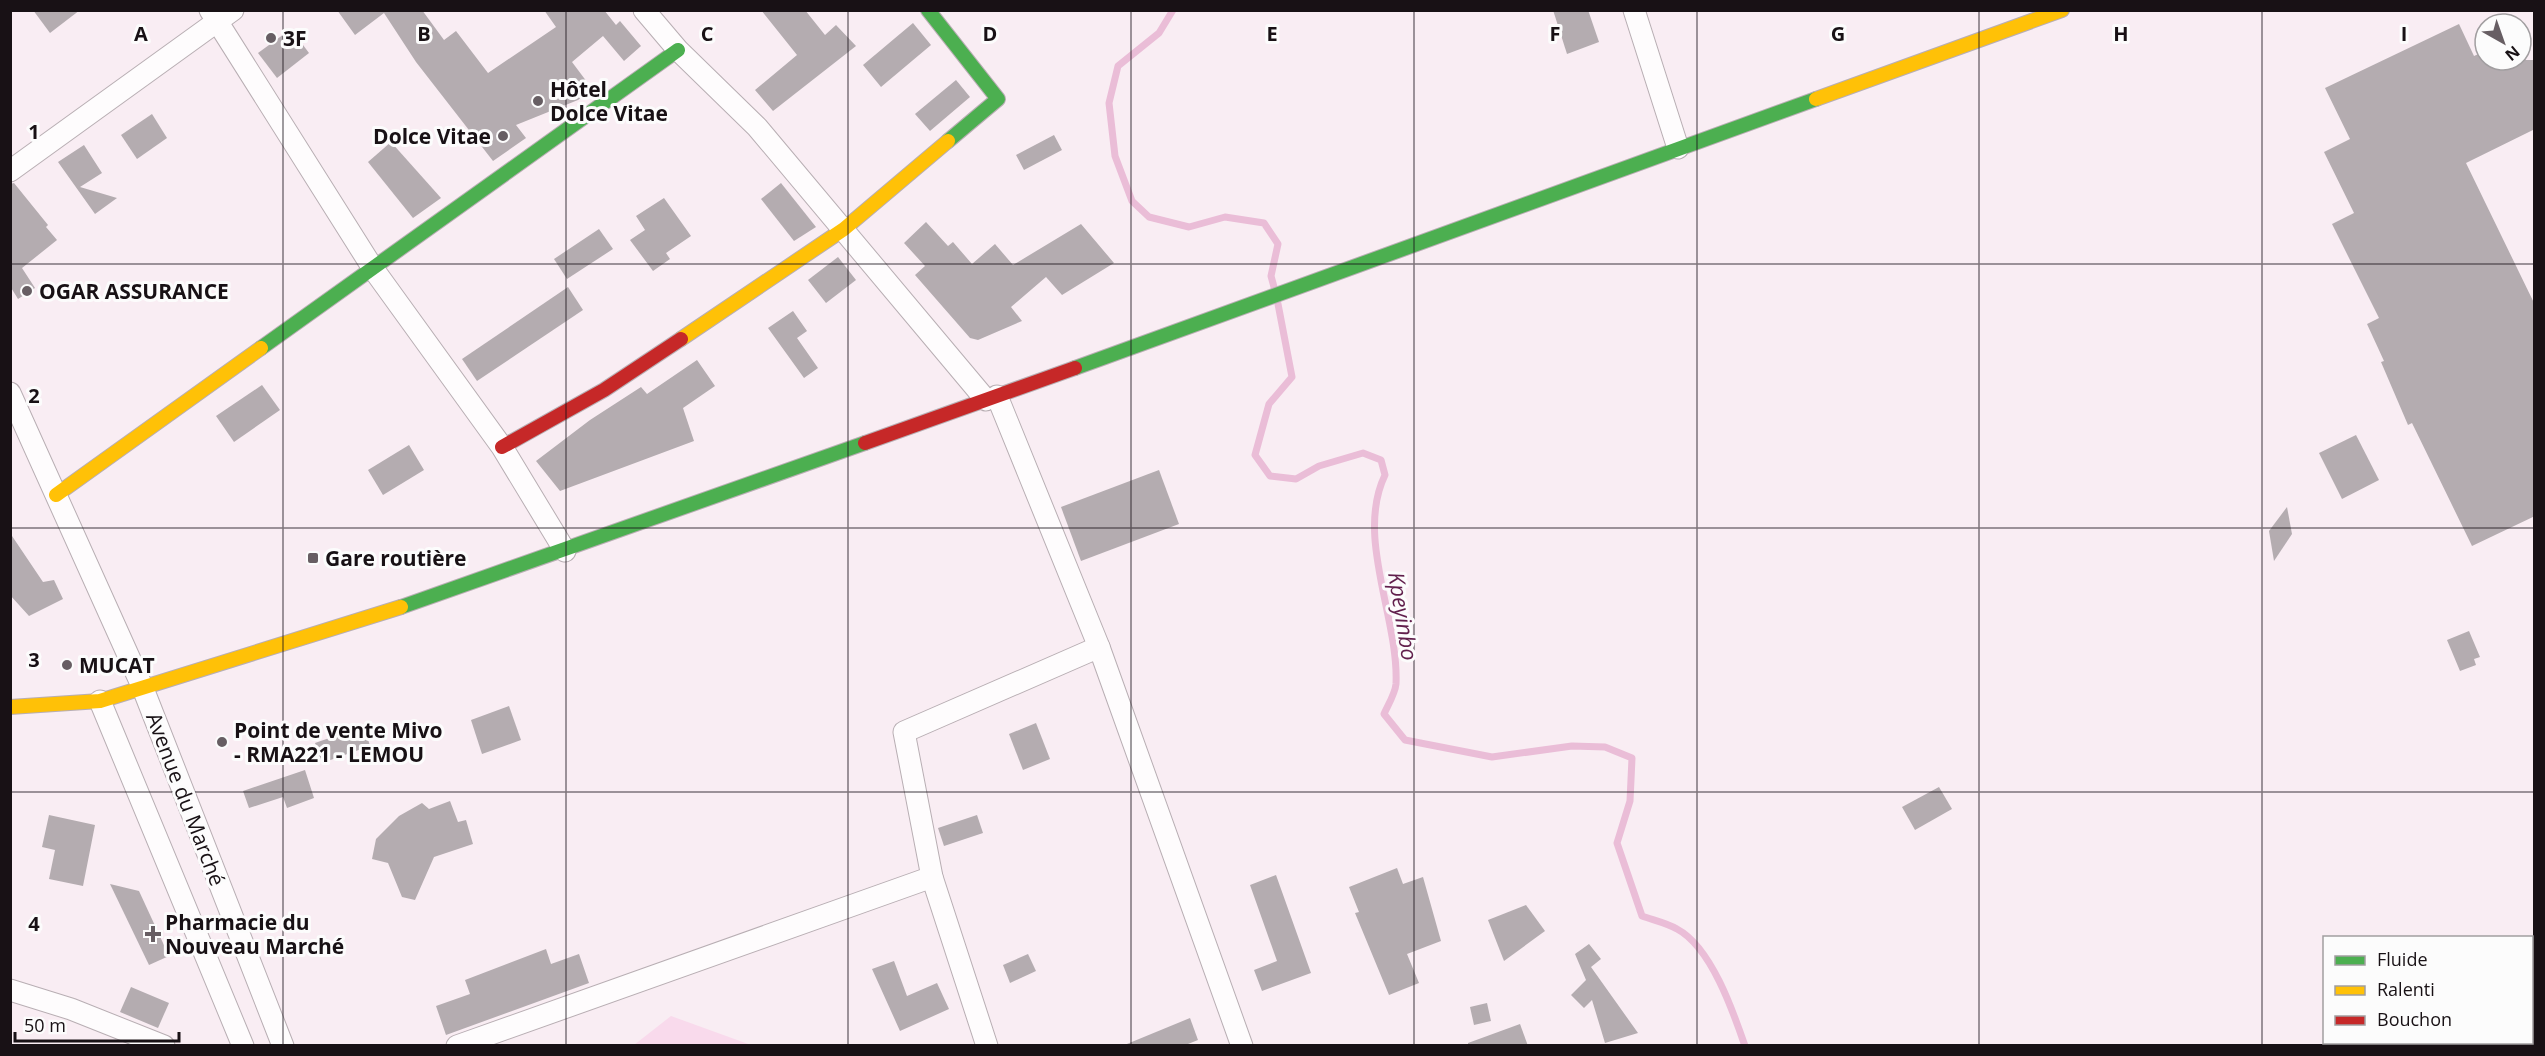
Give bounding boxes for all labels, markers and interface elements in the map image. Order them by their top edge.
north arrow [2473,12,2533,72]
text: A [134,20,148,47]
text: B [417,20,431,47]
text: C [701,20,714,47]
text: D [983,20,997,47]
text: E [1266,20,1278,47]
text: F [1550,20,1560,47]
text: G [1831,20,1845,47]
text: H [2113,20,2129,47]
text: I [2401,20,2407,47]
place label: 3F [283,24,307,52]
marker: 3F [264,31,278,45]
text: N [2501,41,2525,66]
place label: Hôtel Dolce Vitae [550,75,668,127]
marker: Hôtel Dolce Vitae [531,94,545,108]
text: 1 [28,118,40,145]
place label: Dolce Vitae [373,122,491,150]
marker: Dolce Vitae [496,129,510,143]
place label: OGAR ASSURANCE [39,277,229,305]
marker: OGAR ASSURANCE [20,284,34,298]
text: 2 [28,382,40,409]
place label: Gare routière [325,544,467,572]
marker: Gare routière [306,551,320,565]
water label: Kpeyinbo [1382,569,1426,663]
text: 3 [28,646,40,673]
place label: MUCAT [79,651,155,679]
marker: MUCAT [60,658,74,672]
street label: Avenue du Marché [140,708,232,890]
place label: Point de vente Mivo - RMA221 - LEMOU [234,716,442,768]
marker: Point de vente Mivo - RMA221 - LEMOU [215,735,229,749]
place label: Pharmacie du Nouveau Marché [165,908,344,960]
text: 4 [28,910,40,937]
marker: Pharmacie du Nouveau Marché [146,927,160,941]
legend [2323,936,2533,1044]
text: Fluide [2377,947,2428,971]
text: Ralenti [2377,977,2435,1001]
scale bar [15,1005,178,1043]
text: Bouchon [2377,1007,2452,1031]
text: 50 m [24,1013,66,1037]

